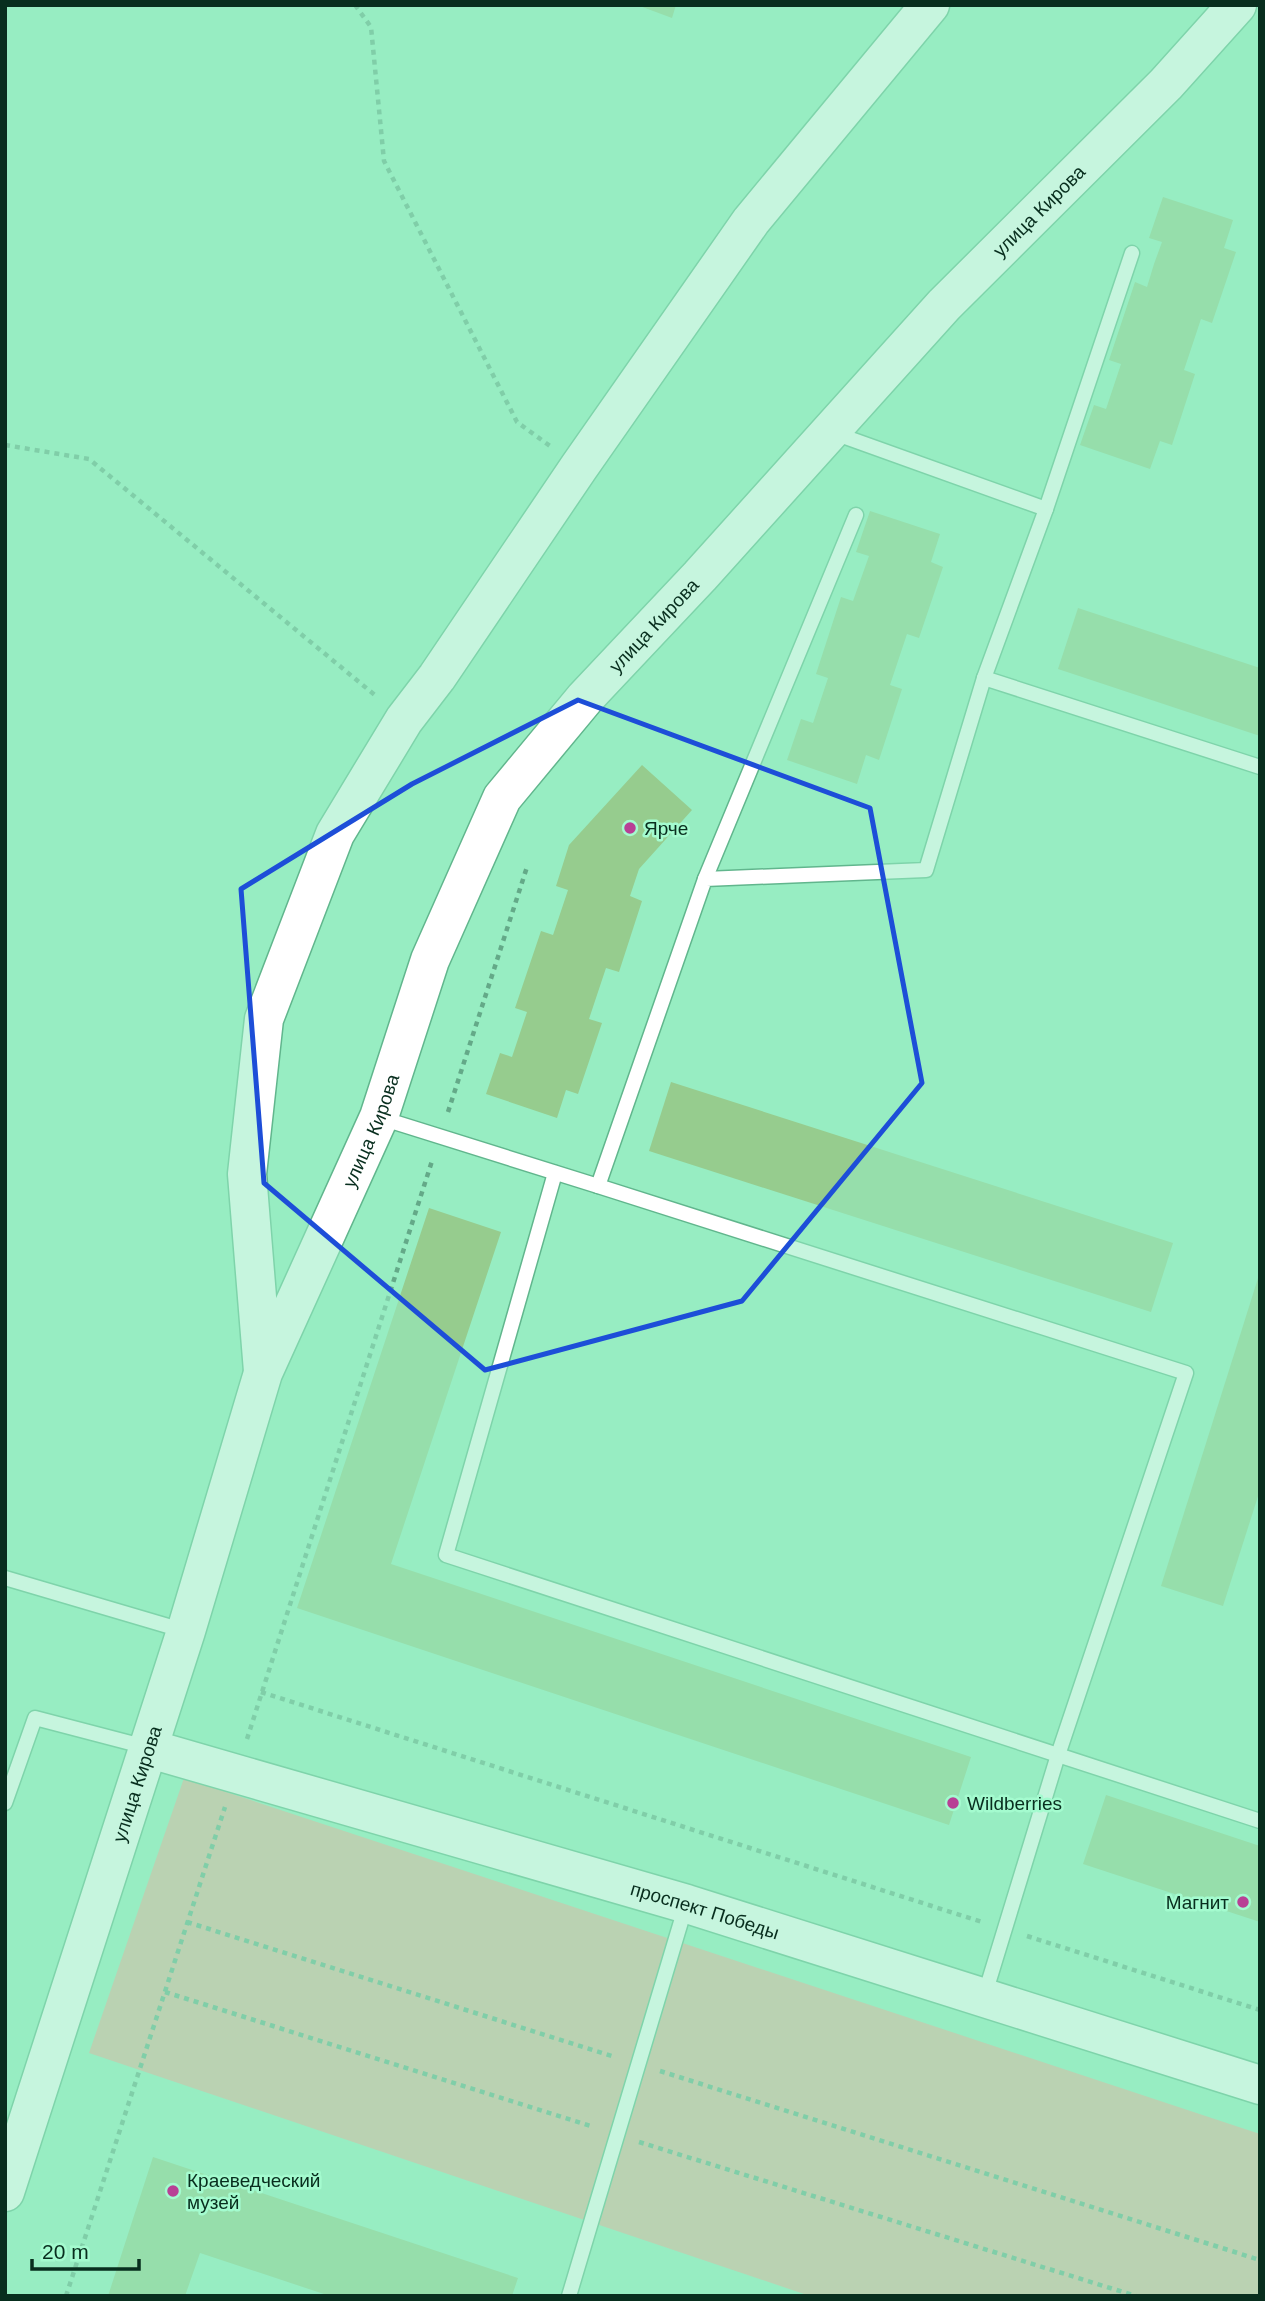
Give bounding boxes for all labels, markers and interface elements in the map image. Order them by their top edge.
street label: улица Кирова [989,161,1090,261]
street label: улица Кирова [605,574,703,677]
place label: Ярче [644,818,688,839]
marker: Ярче [622,820,638,836]
street label: улица Кирова [338,1071,403,1191]
street label: улица Кирова [109,1723,166,1845]
place label: Wildberries [967,1793,1062,1814]
marker: Wildberries [945,1795,961,1811]
street label: проспект Победы [628,1878,782,1943]
place label: Магнит [1166,1892,1229,1913]
marker: Магнит [1235,1894,1251,1910]
place label: Краеведческий музей [187,2170,320,2213]
marker: Краеведческий музей [165,2183,181,2199]
scale bar [32,2228,138,2272]
text: 20 m [42,2240,89,2263]

